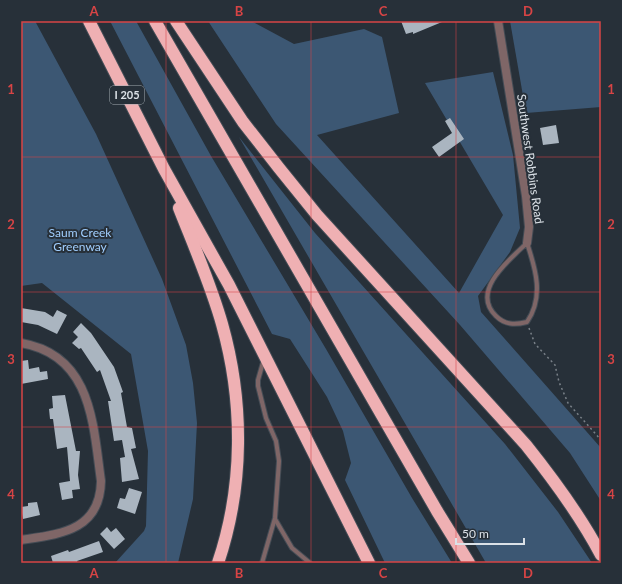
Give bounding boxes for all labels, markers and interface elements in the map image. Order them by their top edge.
text: A [88,3,99,19]
text: B [235,3,244,19]
text: C [379,3,388,19]
text: D [523,3,533,19]
text: 1 [7,81,15,97]
text: 1 [607,81,615,97]
road number: I 205 [110,86,144,104]
street label: Southwest Robbins Road [514,93,547,225]
text: 2 [7,216,15,232]
text: 2 [607,216,615,232]
park label: Saum Creek Greenway [49,225,112,254]
text: 3 [7,351,15,367]
text: 3 [607,351,615,367]
text: 4 [7,486,15,502]
text: 4 [607,486,615,502]
scale bar [456,520,524,546]
text: 50 m [462,526,489,541]
text: A [88,565,99,581]
text: B [235,565,244,581]
text: C [379,565,388,581]
text: D [523,565,533,581]

